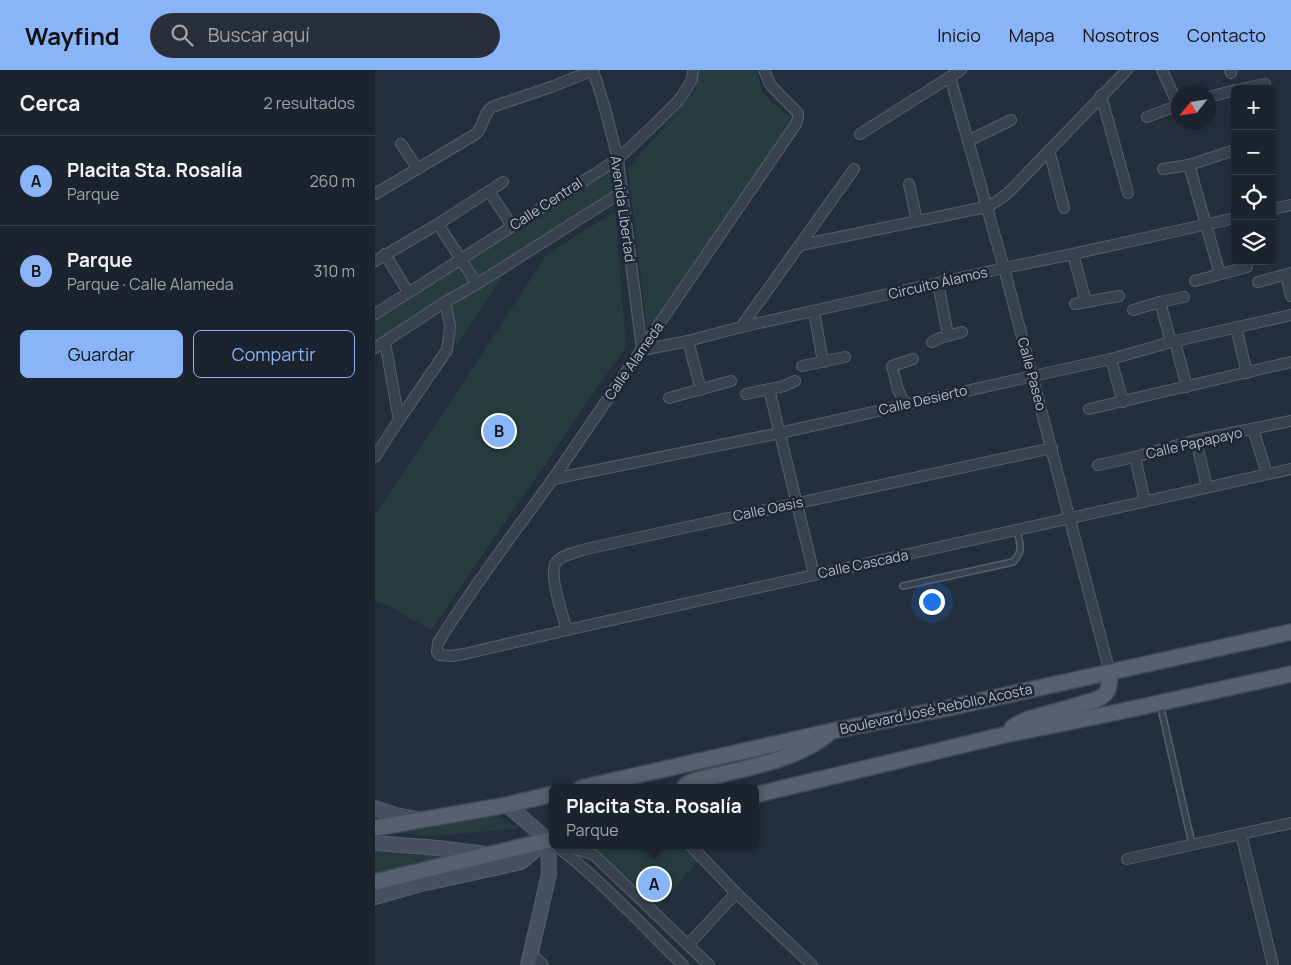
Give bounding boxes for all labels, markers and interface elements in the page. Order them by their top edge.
search box [150,13,500,58]
text: Wayfind [25,19,120,52]
icon: search [168,21,196,49]
text: Buscar aquí [208,22,310,48]
text: Inicio [937,23,981,47]
text: Mapa [1009,23,1055,47]
text: Nosotros [1083,23,1159,47]
text: Contacto [1187,23,1266,47]
north arrow [1171,85,1216,130]
map controls [1231,85,1276,265]
button: + [1231,85,1276,130]
text: Cerca [20,89,80,117]
text: 2 resultados [264,92,355,114]
button: − [1231,130,1276,175]
street label: Avenida Libertad [607,155,640,263]
text: Placita Sta. Rosalía [67,157,242,183]
text: A [31,170,41,192]
text: 260 m [309,170,355,192]
street label: Calle Central [506,173,586,234]
button: locate [1231,175,1276,220]
text: Parque [67,183,119,205]
button: layers [1231,220,1276,265]
text: Parque [67,247,132,273]
text: B [31,260,41,282]
text: 310 m [313,260,355,282]
street label: Circuito Álamos [886,262,989,303]
text: Parque · Calle Alameda [67,273,234,295]
street label: Calle Alameda [600,318,668,404]
button: Guardar [20,330,183,378]
button: Compartir [193,330,355,378]
street label: Calle Paseo [1014,335,1051,413]
street label: Calle Desierto [877,380,969,419]
pin: B [483,412,515,450]
street label: Calle Papapayo [1144,422,1244,463]
street label: Calle Oasis [731,492,805,525]
street label: Calle Cascada [816,545,910,582]
your location [919,589,945,615]
street label: Boulevard José Rebollo Acosta [838,679,1034,738]
popup [549,784,759,849]
text: Placita Sta. Rosalía [566,793,742,819]
text: Parque [566,819,619,841]
pin: A [638,865,670,903]

